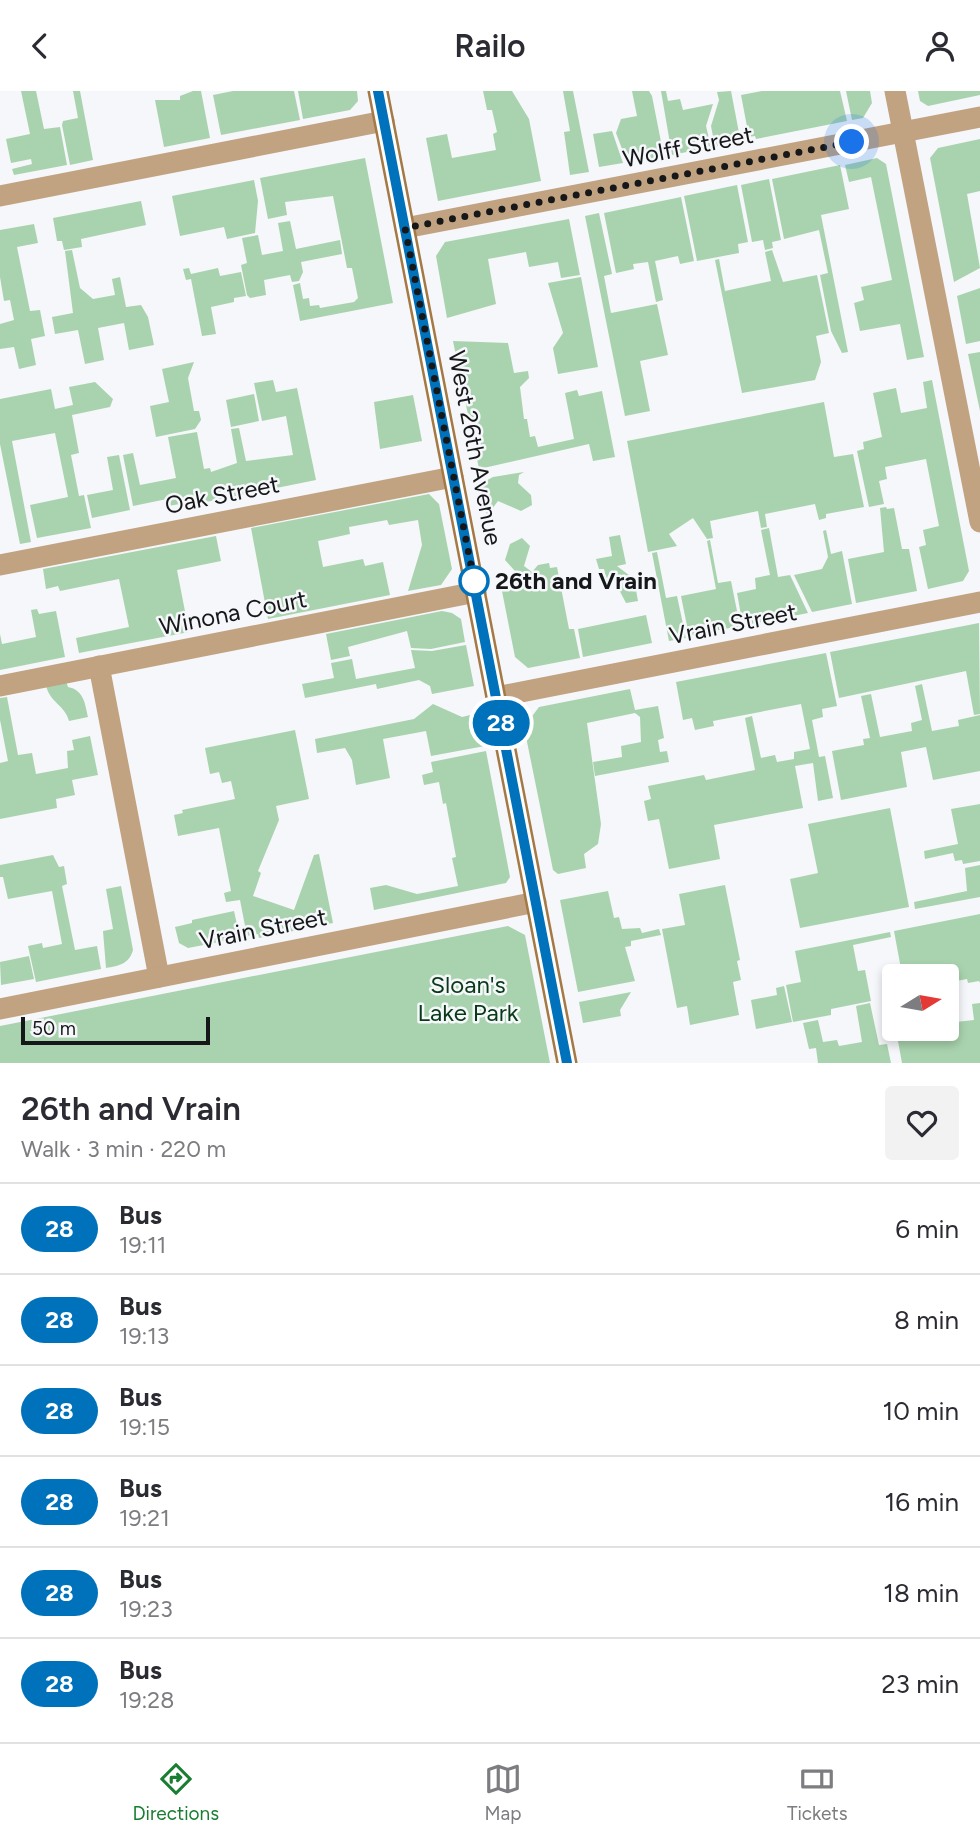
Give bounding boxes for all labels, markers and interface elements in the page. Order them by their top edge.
icon: back [21,27,59,65]
text: Railo [454,27,526,65]
icon: person [921,27,959,65]
street label: Wolff Street [620,120,756,173]
your location [834,124,869,159]
street label: West 26th Avenue [442,348,509,548]
street label: Oak Street [162,469,281,520]
marker: 26th and Vrain [459,566,489,596]
place label: 26th and Vrain [495,566,657,595]
street label: Winona Court [157,584,309,641]
street label: Vrain Street [667,597,799,650]
line badge: 28 [470,700,532,746]
text: 28 [487,708,515,737]
street label: Vrain Street [197,902,329,955]
north arrow [882,964,959,1041]
map controls [882,964,959,1041]
park label: Sloan's Lake Park [418,970,519,1027]
scale bar [21,1014,210,1046]
text: 50 m [32,1017,76,1040]
button: heart [885,1086,959,1160]
text: 26th and Vrain [21,1089,241,1128]
text: Walk · 3 min · 220 m [21,1135,226,1163]
text: Bus [119,1199,162,1231]
text: 6 min [895,1213,959,1245]
text: 28 [45,1214,74,1243]
text: 19:11 [119,1231,166,1259]
text: Bus [119,1290,162,1322]
text: 8 min [894,1304,959,1336]
text: 28 [45,1305,74,1334]
text: 19:13 [119,1322,169,1350]
text: Bus [119,1381,162,1413]
text: 10 min [883,1395,959,1427]
text: 28 [45,1396,74,1425]
text: 19:15 [119,1413,170,1441]
text: Bus [119,1472,162,1504]
text: 16 min [884,1486,959,1518]
text: 28 [45,1487,74,1516]
text: 19:21 [119,1504,170,1532]
text: Bus [119,1563,162,1595]
text: 18 min [883,1577,959,1609]
text: 28 [45,1578,74,1607]
text: 19:23 [119,1595,173,1623]
text: Bus [119,1654,162,1686]
text: 23 min [881,1668,959,1700]
text: 28 [45,1669,74,1698]
text: 19:28 [119,1686,174,1714]
tab: Directions [132,1760,219,1825]
tab: Map [484,1760,522,1825]
tab: Tickets [787,1760,848,1825]

